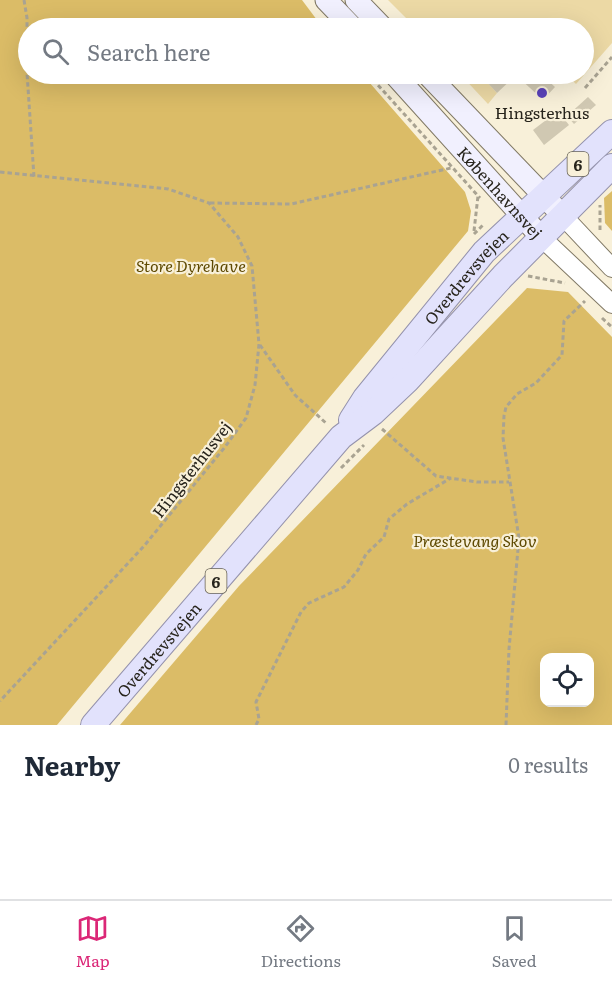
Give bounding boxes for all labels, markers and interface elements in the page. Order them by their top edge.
search box [18,18,594,84]
icon: search [39,35,72,68]
text: Search here [87,35,210,68]
marker: Hingsterhus [535,86,549,100]
place label: Hingsterhus [495,100,589,124]
street label: Københavnsvej [452,141,549,244]
road number: 6 [568,152,588,176]
street label: Overdrevsvejen [418,223,514,329]
park label: Store Dyrehave [136,253,246,277]
street label: Hingsterhusvej [146,416,236,522]
park label: Præstevang Skov [413,528,537,552]
road number: 6 [206,569,226,593]
street label: Overdrevsvejen [110,596,206,702]
map controls [540,653,594,707]
button: locate [540,653,594,707]
text: Nearby [24,745,120,784]
text: 0 results [508,749,588,779]
tab: Map [76,912,110,972]
tab: Directions [261,912,341,972]
tab: Saved [492,912,536,972]

